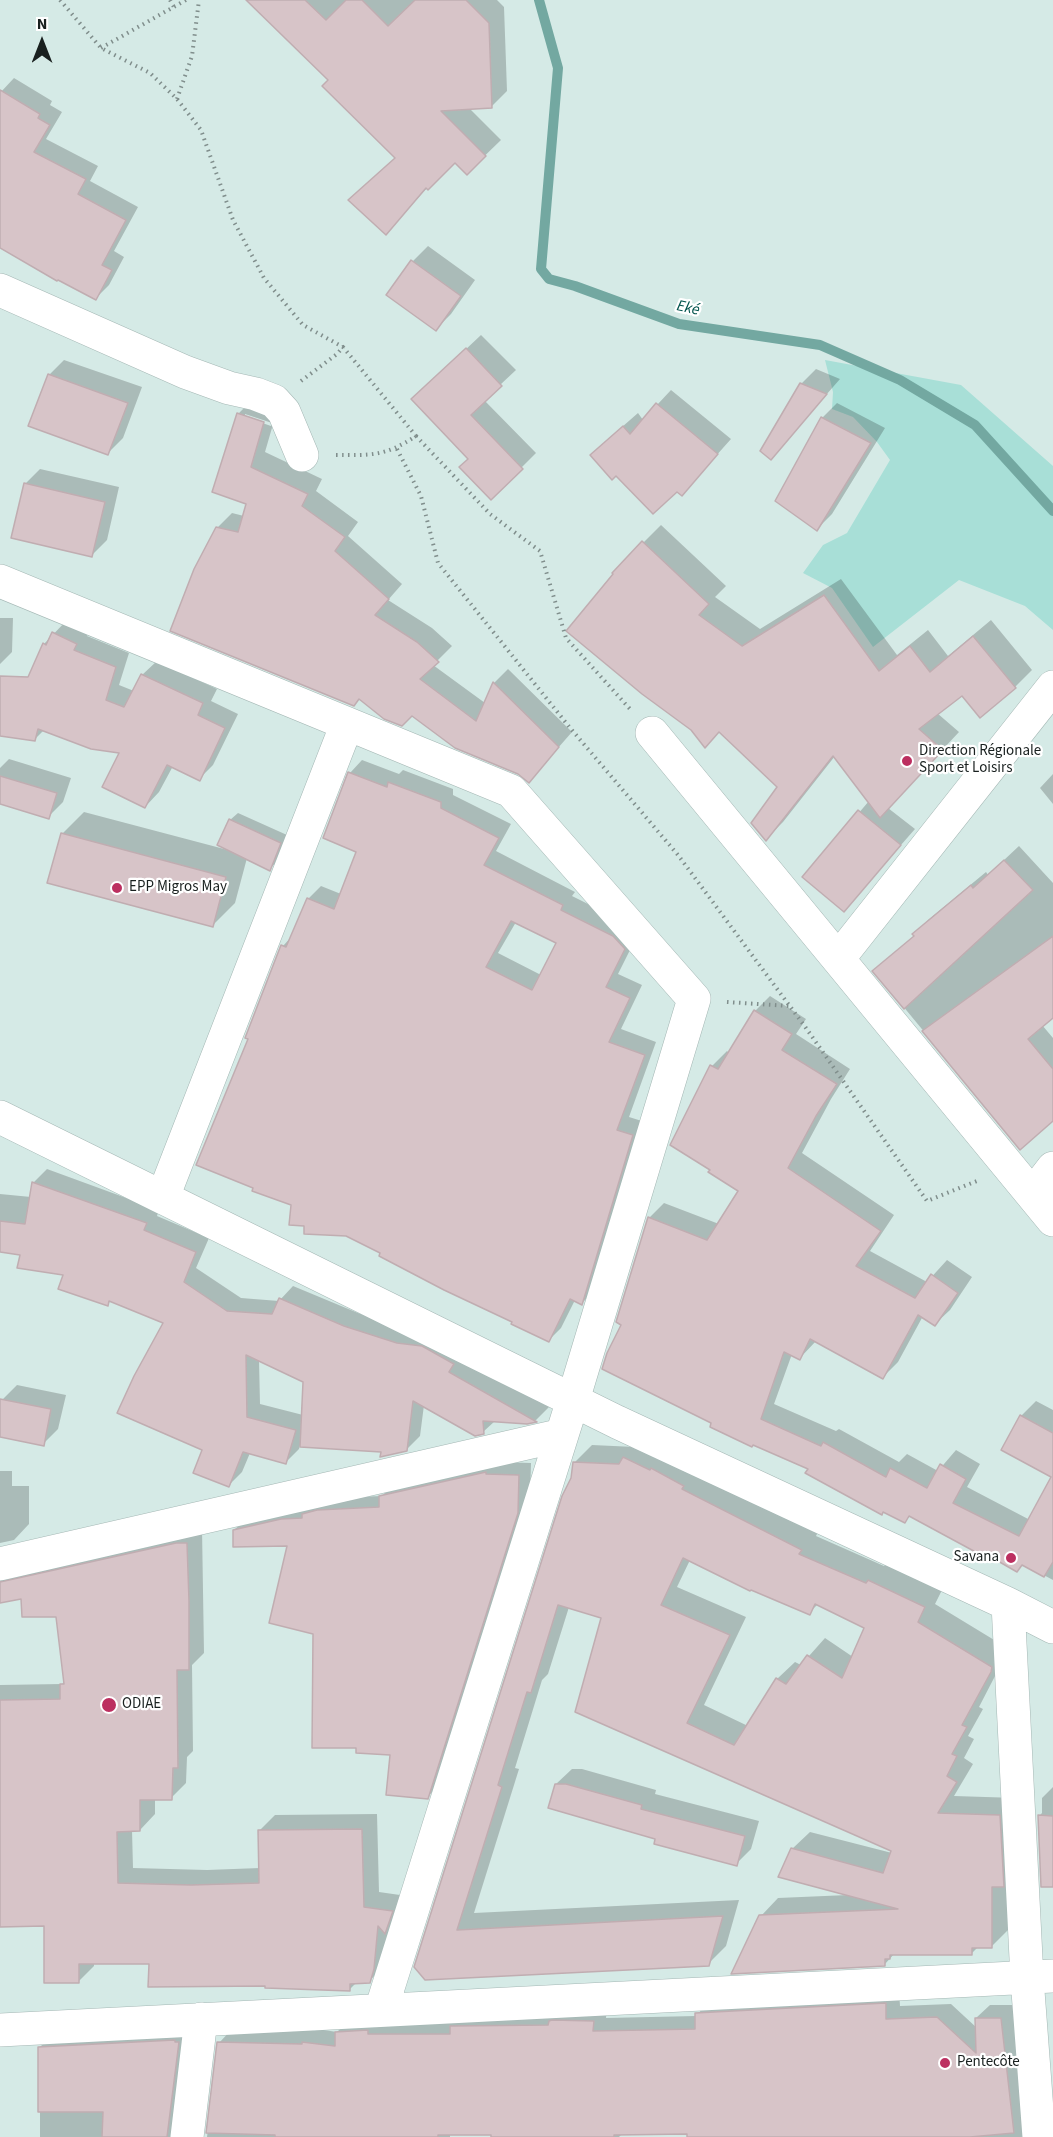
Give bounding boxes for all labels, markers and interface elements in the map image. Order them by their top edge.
north arrow [12,12,72,72]
text: N [37,13,47,35]
water label: Eké [675,297,701,321]
place label: Direction Régionale Sport et Loisirs [919,743,1041,778]
marker: Direction Régionale Sport et Loisirs [900,754,914,768]
place label: EPP Migros May [129,879,227,897]
marker: EPP Migros May [110,881,124,895]
place label: Savana [953,1549,999,1567]
marker: Savana [1004,1551,1018,1565]
marker: ODIAE [100,1696,118,1714]
place label: ODIAE [122,1696,161,1714]
place label: Pentecôte [957,2054,1020,2072]
marker: Pentecôte [938,2056,952,2070]

